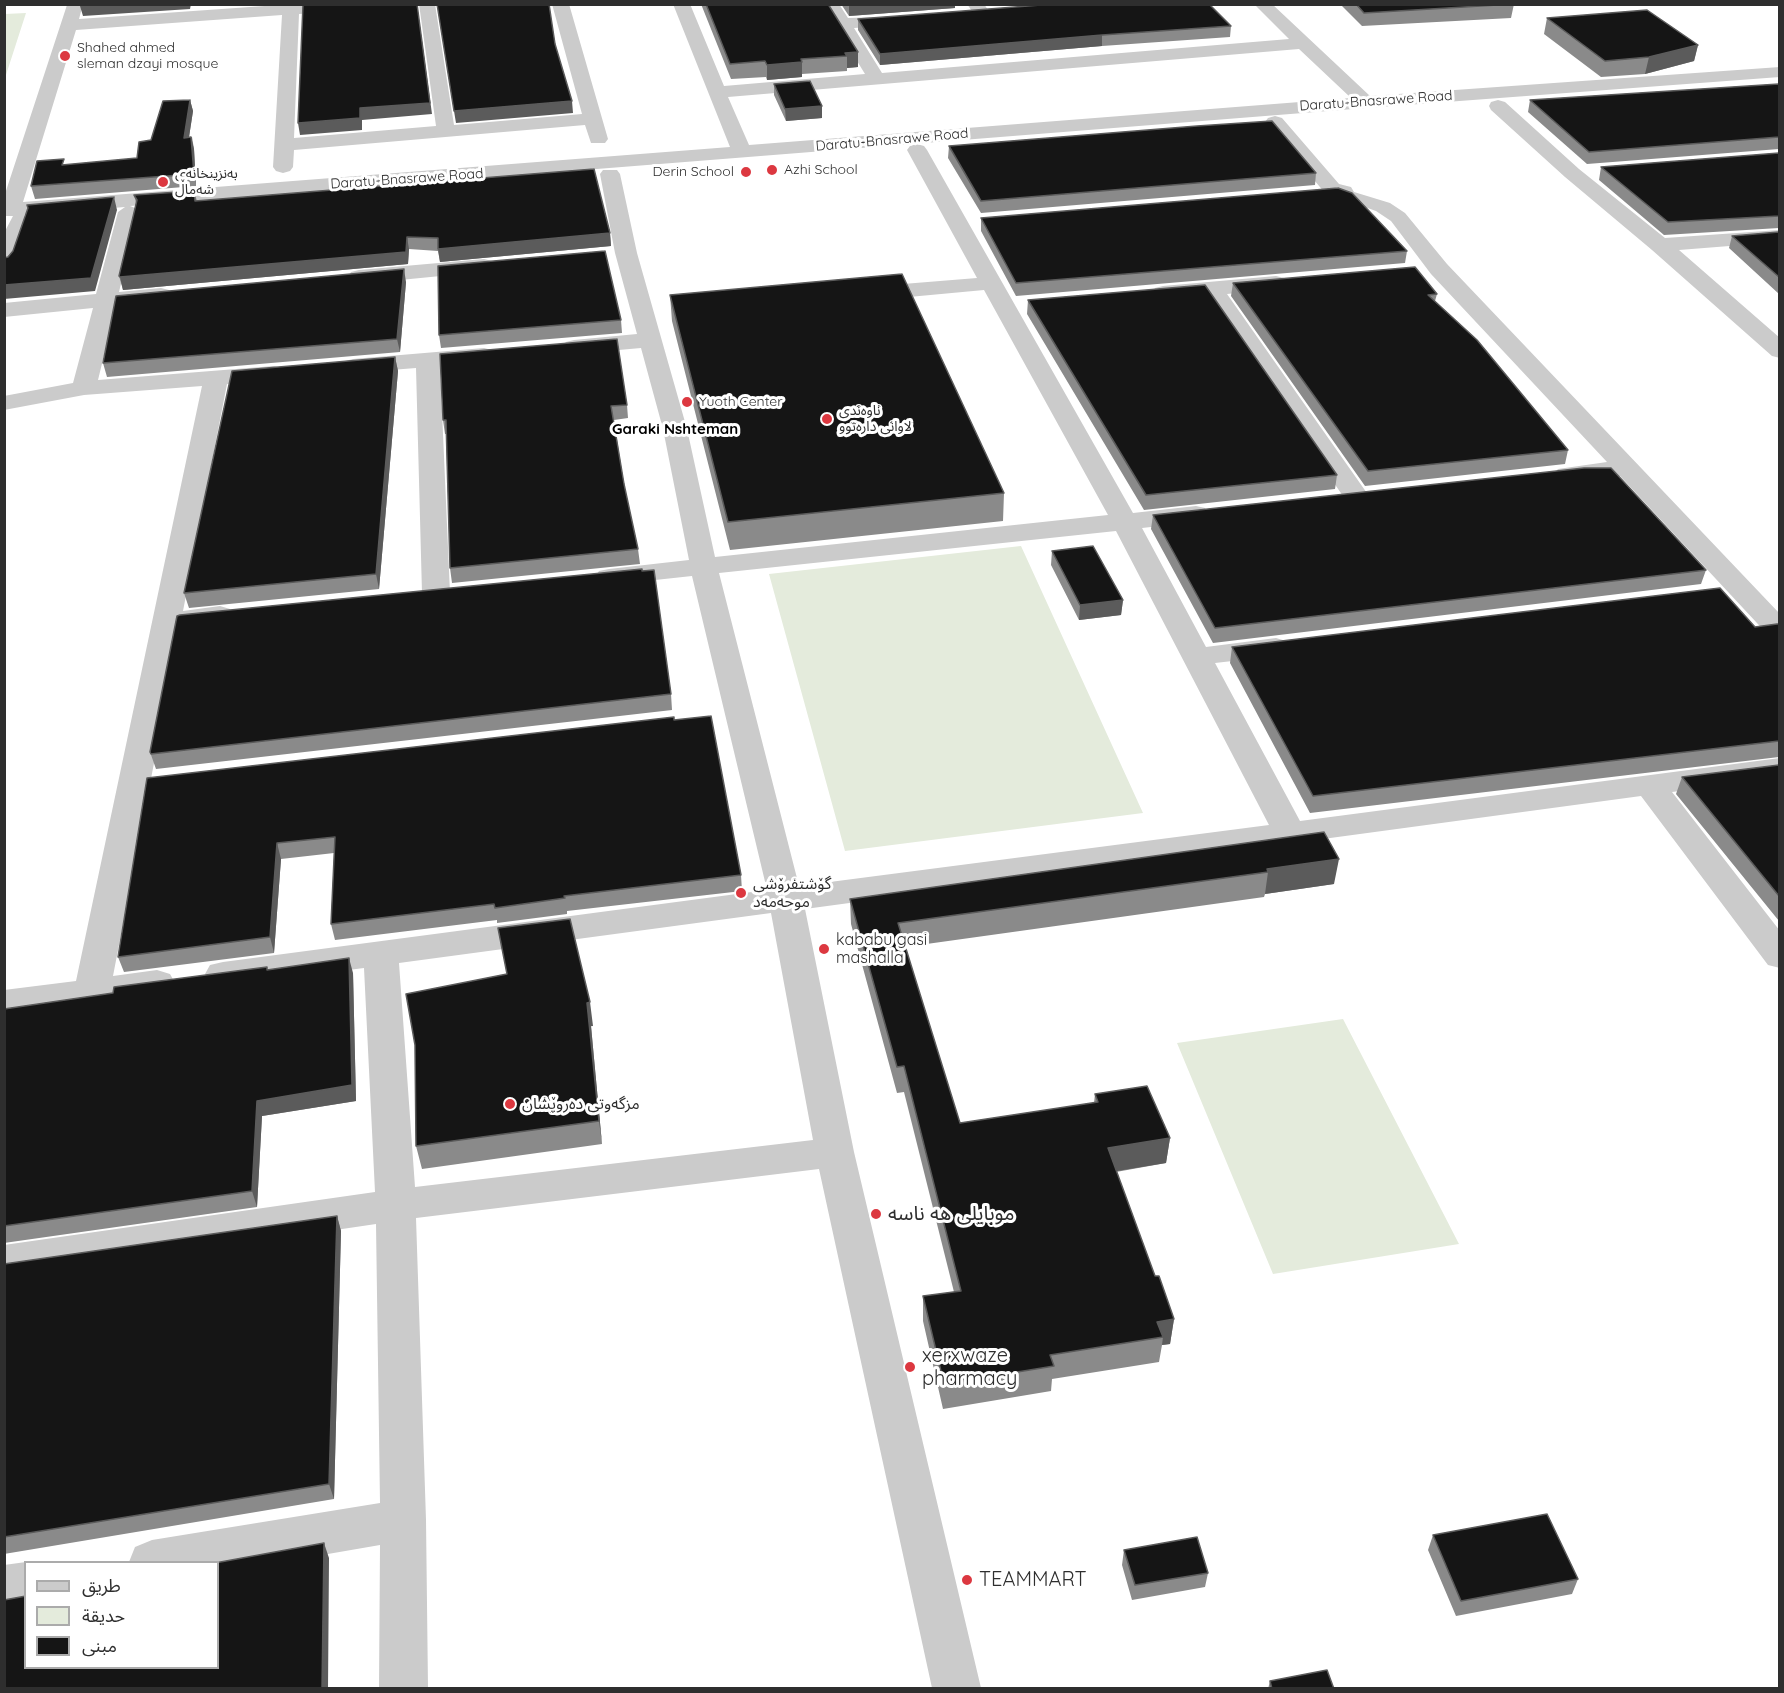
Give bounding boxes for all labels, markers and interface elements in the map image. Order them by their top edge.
place label: Shahed ahmed sleman dzayi mosque [77,40,218,72]
marker: Shahed ahmed sleman dzayi mosque [58,49,72,63]
street label: Daratu-Bnasrawe Road [1299,87,1453,115]
street label: Daratu-Bnasrawe Road [815,125,969,155]
place label: Azhi School [784,162,858,178]
marker: Azhi School [765,163,779,177]
place label: Derin School [652,164,734,180]
street label: Daratu-Bnasrawe Road [330,165,484,193]
marker: Derin School [739,165,753,179]
place label: بەنزینخانەی شەماڵ [175,166,238,198]
marker: بەنزینخانەی شەماڵ [156,175,170,189]
place label: Yuoth Center [699,394,783,410]
marker: Yuoth Center [680,395,694,409]
place label: ناوەندی لاوانی دارەتوو [839,403,912,436]
marker: ناوەندی لاوانی دارەتوو [820,412,834,426]
district label: Garaki Nshteman [612,420,738,438]
place label: گۆشتفرۆشی موحەمەد [753,874,831,912]
marker: گۆشتفرۆشی موحەمەد [734,886,748,900]
place label: kababu gasi mashalla [836,930,927,968]
marker: kababu gasi mashalla [817,942,831,956]
place label: مزگەوتی دەروێشان [522,1094,640,1114]
marker: مزگەوتی دەروێشان [503,1097,517,1111]
place label: موبایلی هه ناسه [888,1202,1015,1226]
marker: موبایلی هه ناسه [869,1207,883,1221]
place label: xerxwaze pharmacy [922,1344,1017,1391]
marker: xerxwaze pharmacy [903,1360,917,1374]
legend [24,1561,219,1669]
place label: TEAMMART [979,1568,1087,1592]
marker: TEAMMART [960,1573,974,1587]
text: طريق [82,1574,121,1597]
text: حديقة [82,1604,125,1627]
text: مبنى [82,1634,117,1657]

